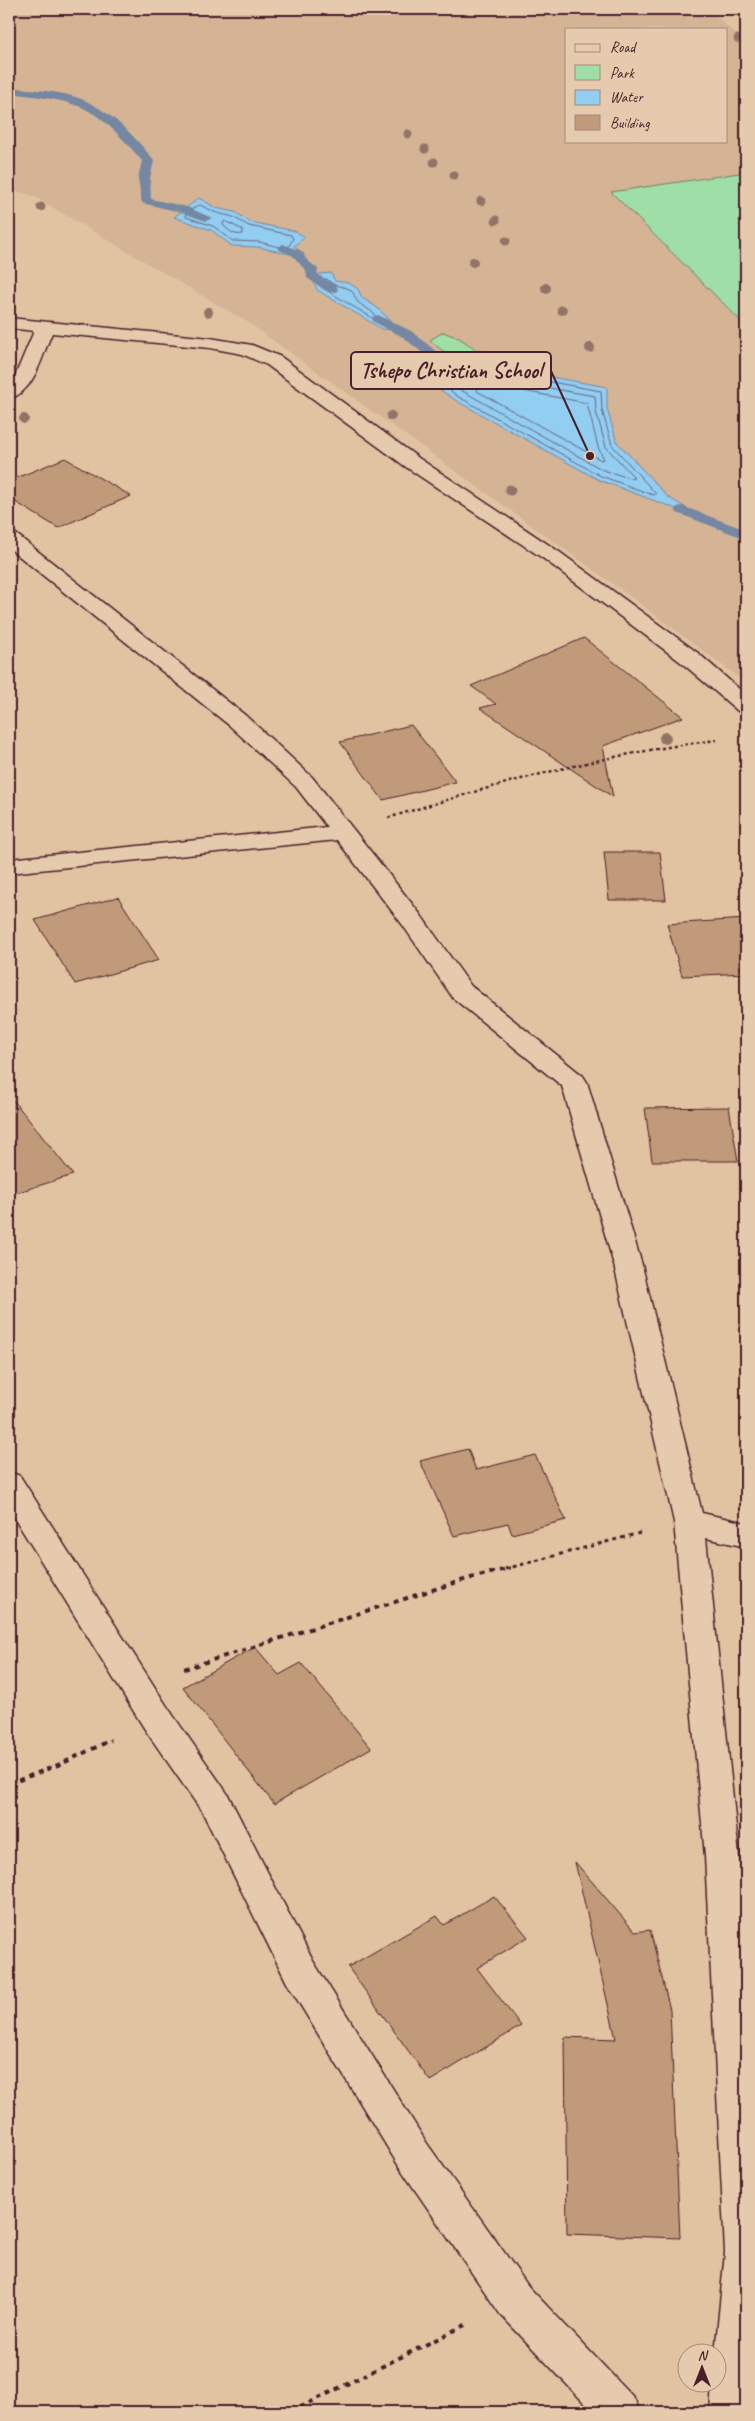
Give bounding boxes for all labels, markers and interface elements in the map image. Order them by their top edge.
legend [565,28,728,142]
text: Road [610,38,637,57]
text: Park [610,64,635,83]
text: Water [610,88,644,107]
text: Building [610,114,650,133]
callout: Tshepo Christian School [351,352,551,389]
text: Tshepo Christian School [360,357,546,385]
north arrow [678,2344,728,2394]
text: N [698,2347,709,2364]

